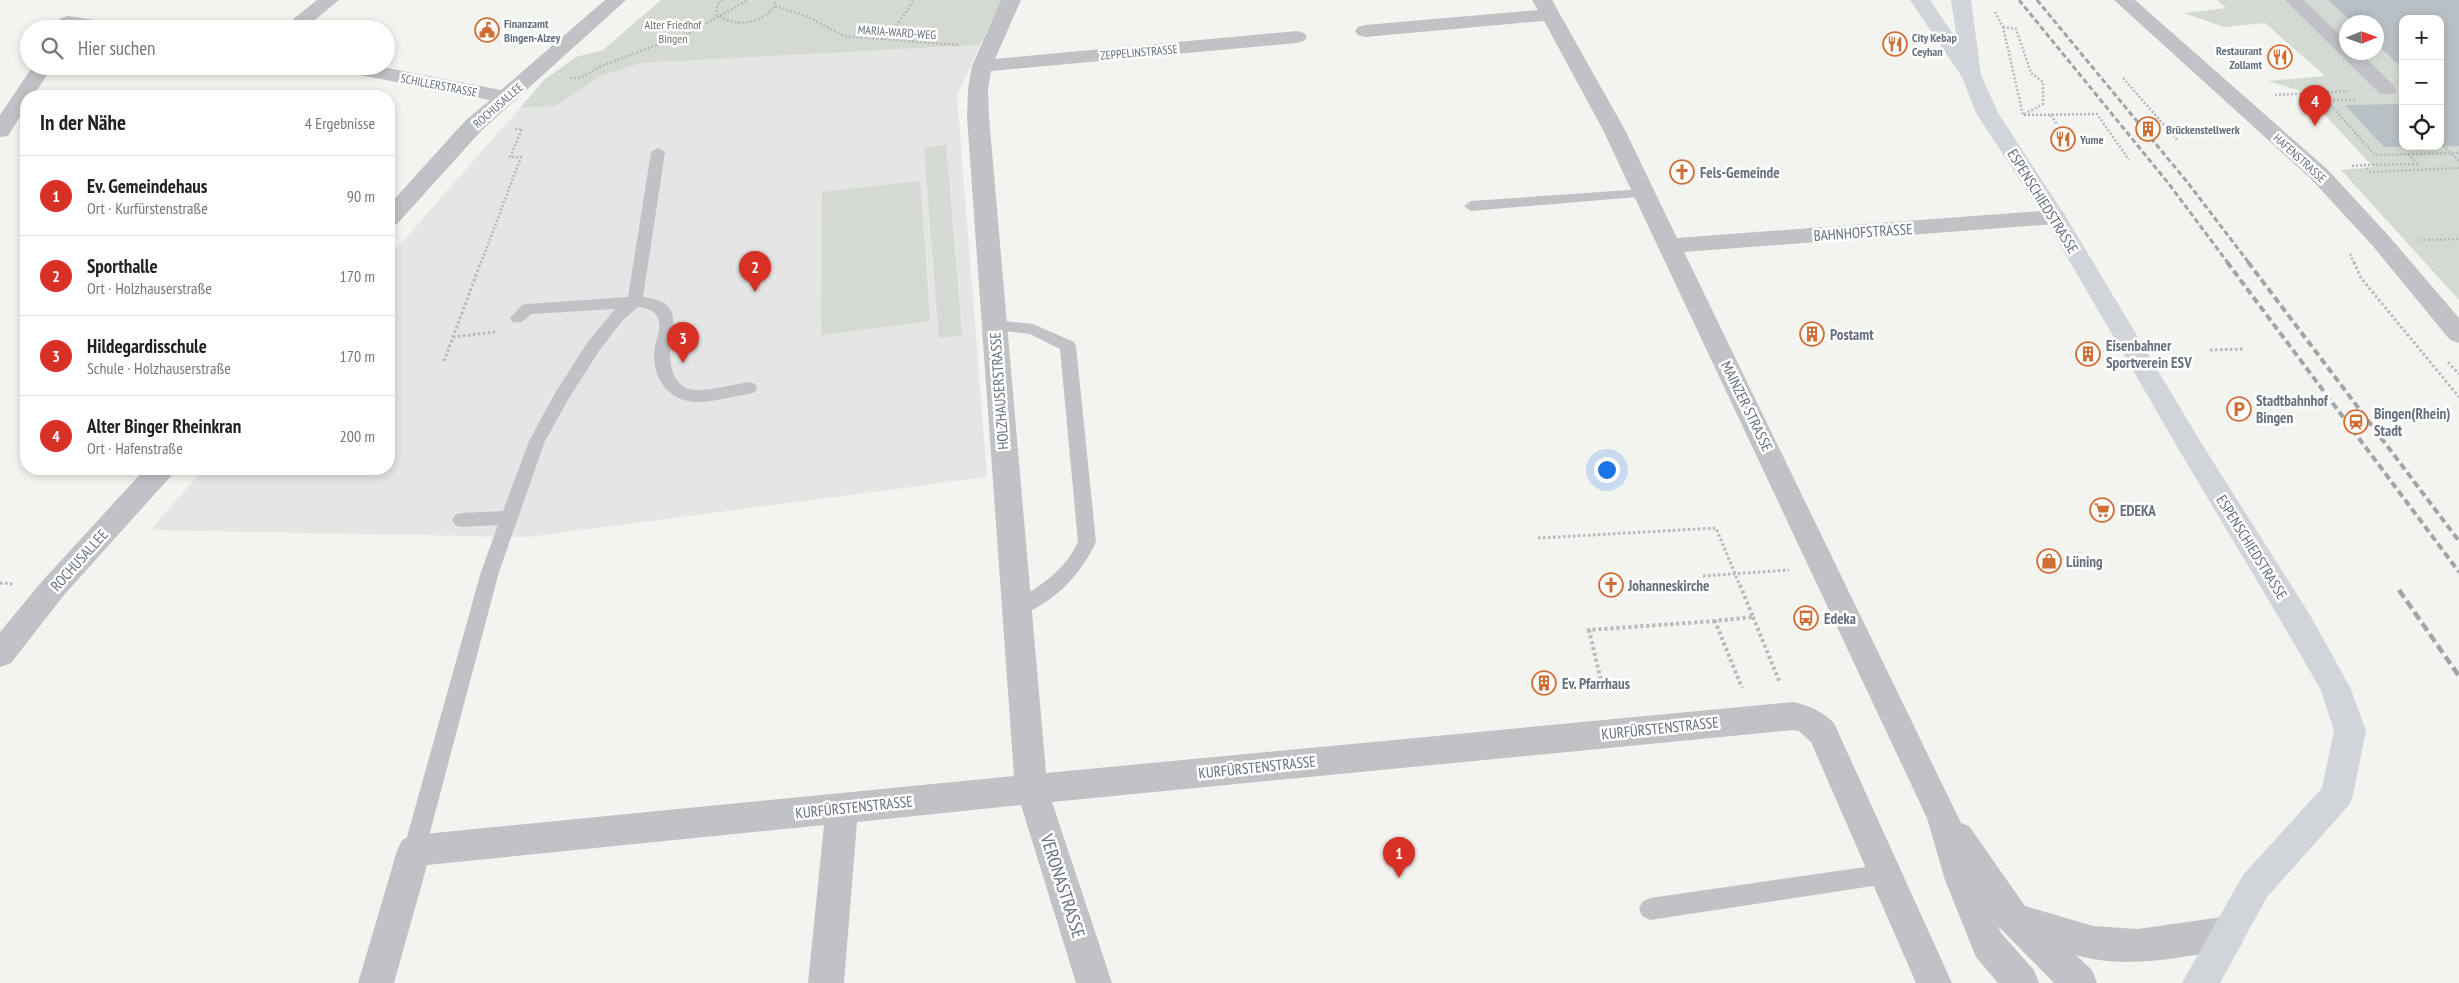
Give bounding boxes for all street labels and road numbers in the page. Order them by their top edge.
street label: MARIA-WARD-WEG [857,22,937,42]
street label: ZEPPELINSTRASSE [1100,41,1178,63]
street label: SCHILLERSTRASSE [399,70,479,100]
street label: ROCHUSALLEE [470,79,526,131]
street label: HAFENSTRASSE [2271,130,2329,186]
street label: ESPENSCHIEDSTRASSE [2003,145,2083,257]
street label: BAHNHOFSTRASSE [1813,219,1913,245]
street label: HOLZHAUSERSTRASSE [985,332,1013,450]
street label: MAINZER STRASSE [1717,358,1777,454]
street label: ESPENSCHIEDSTRASSE [2212,491,2292,603]
street label: ROCHUSALLEE [46,525,112,595]
street label: KURFÜRSTENSTRASSE [1601,712,1719,744]
street label: KURFÜRSTENSTRASSE [1198,751,1316,783]
street label: KURFÜRSTENSTRASSE [795,791,913,823]
street label: VERONASTRASSE [1035,830,1091,941]

